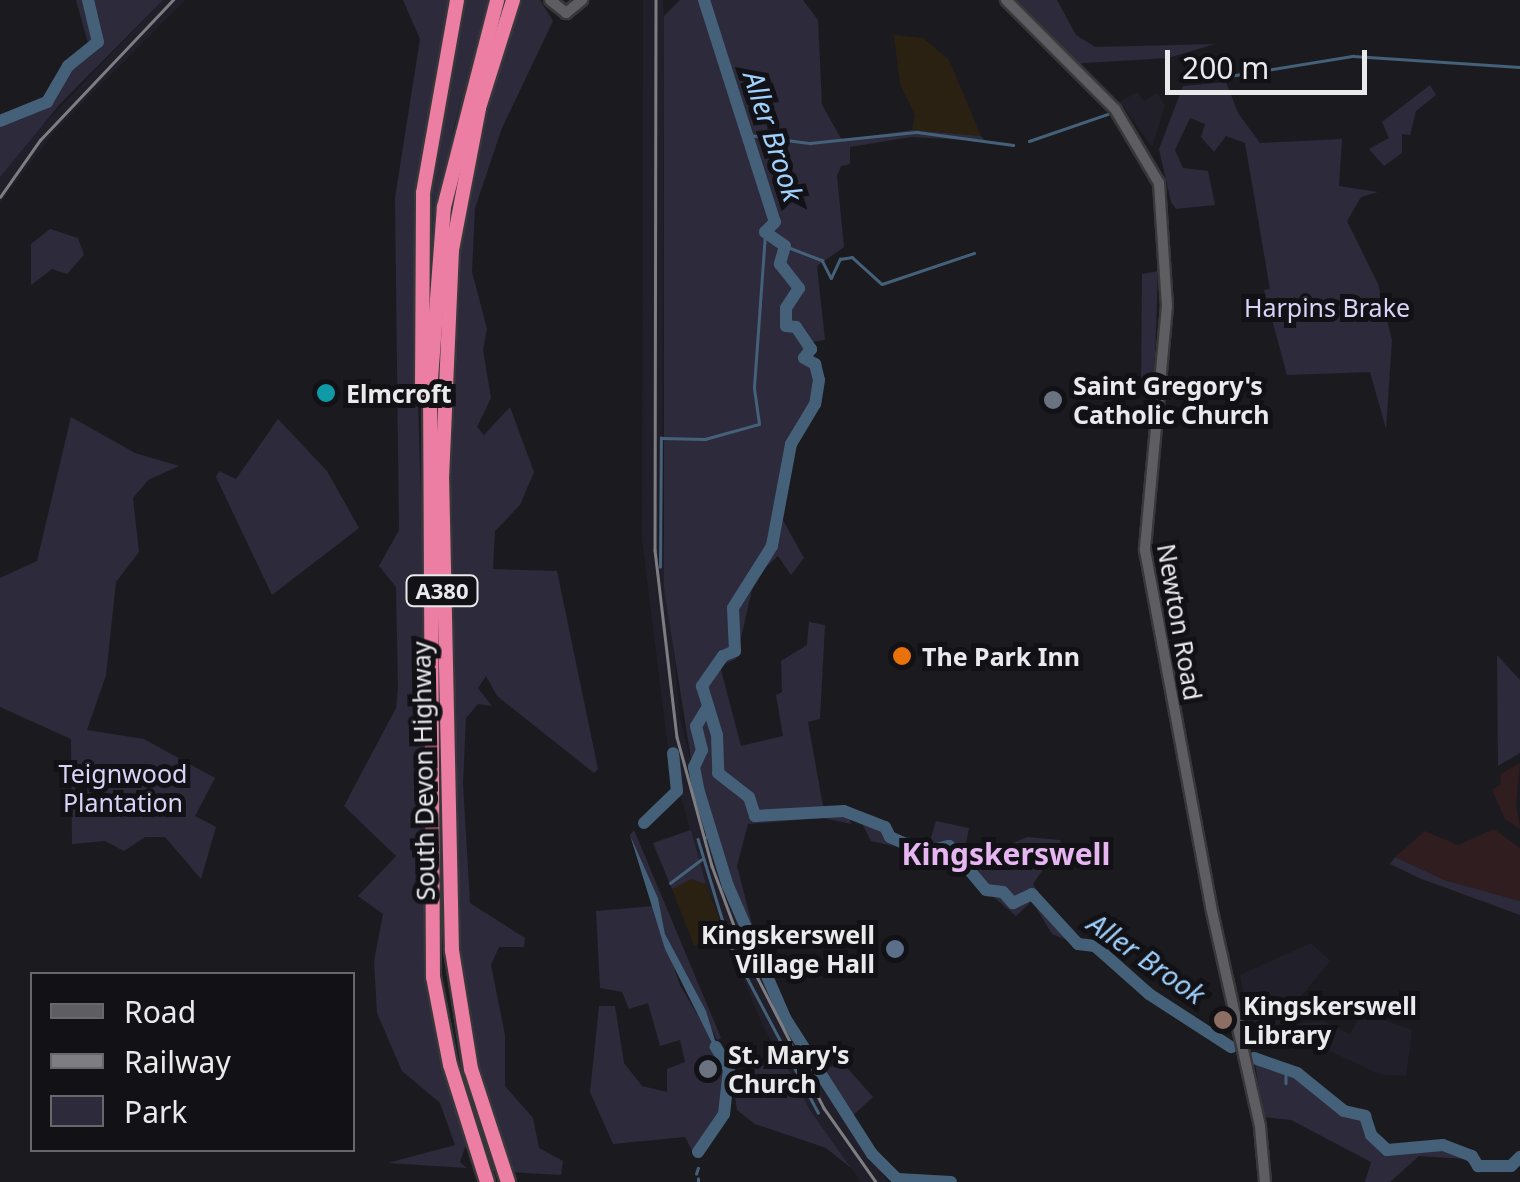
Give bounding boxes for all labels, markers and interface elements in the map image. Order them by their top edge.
scale bar [1170,30,1372,92]
text: 200 m [1182,47,1269,88]
water label: Aller Brook [737,66,811,206]
park label: Harpins Brake [1244,292,1410,322]
place label: Saint Gregory's Catholic Church [1073,371,1269,430]
place label: Elmcroft [346,378,452,408]
marker: Elmcroft [315,382,337,404]
marker: Saint Gregory's Catholic Church [1042,389,1064,411]
street label: Newton Road [1151,541,1209,703]
road number: A380 [404,574,480,608]
street label: South Devon Highway [406,641,440,901]
place label: The Park Inn [922,641,1080,671]
marker: The Park Inn [891,645,913,667]
park label: Teignwood Plantation [59,759,187,818]
district label: Kingskerswell [902,836,1110,872]
water label: Aller Brook [1082,905,1212,1011]
place label: Kingskerswell Village Hall [701,920,875,979]
marker: Kingskerswell Village Hall [884,938,906,960]
legend [30,972,355,1152]
text: Road [124,991,196,1032]
place label: Kingskerswell Library [1243,991,1417,1050]
marker: Kingskerswell Library [1212,1009,1234,1031]
place label: St. Mary's Church [728,1040,850,1099]
text: Railway [124,1041,231,1082]
marker: St. Mary's Church [697,1058,719,1080]
text: Park [124,1091,187,1132]

